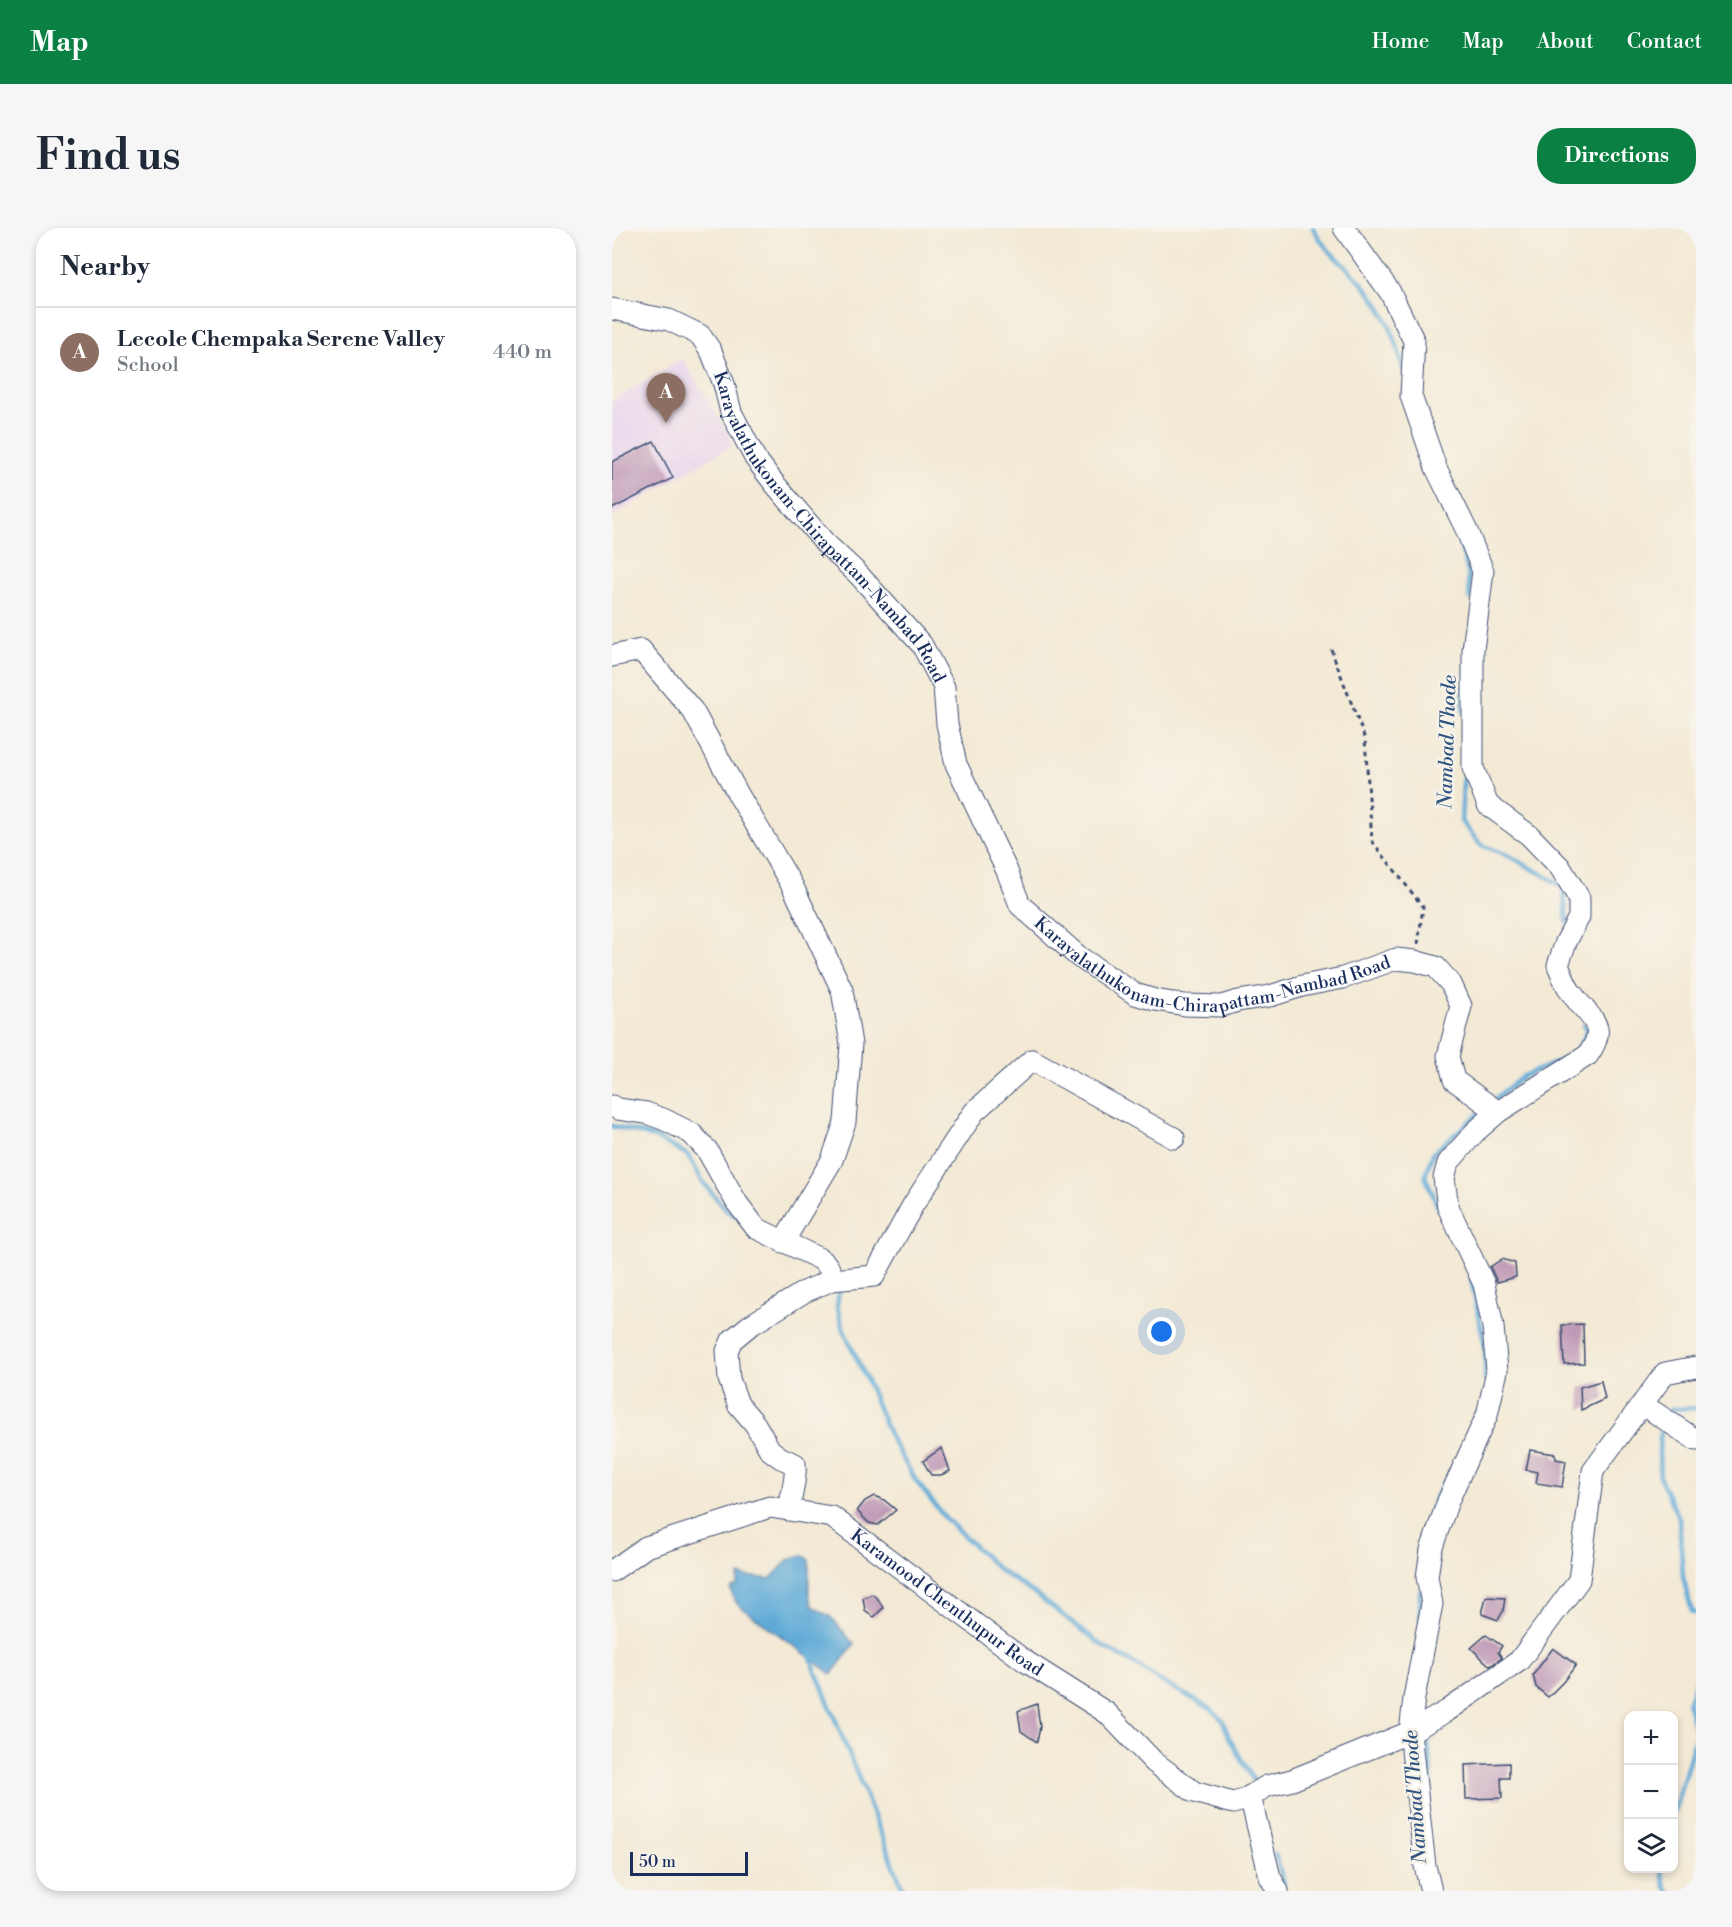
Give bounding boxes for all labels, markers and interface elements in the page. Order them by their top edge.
text: Map [30,25,89,60]
text: Home [1372,29,1429,55]
text: Map [1462,29,1504,55]
text: About [1537,29,1594,55]
text: Contact [1627,29,1702,55]
button: Directions [1537,128,1696,184]
text: Find us [36,130,180,183]
text: Nearby [60,251,150,283]
text: Lecole Chempaka Serene Valley [117,326,445,353]
text: A [72,340,87,365]
text: 440 m [493,340,552,365]
text: School [117,353,179,378]
street label: Karayalathukonam-Chirapattam-Nambad Road [708,368,951,687]
pin: A [646,374,686,423]
water label: Nambad Thode [1433,674,1463,811]
street label: Karayalathukonam-Chirapattam-Nambad Road [1029,911,1394,1018]
your location [1147,1317,1176,1346]
street label: Karamood Chenthupur Road [846,1523,1048,1682]
map controls [1624,1711,1678,1873]
button: + [1624,1711,1678,1765]
water label: Nambad Thode [1399,1728,1433,1866]
button: − [1624,1765,1678,1819]
button: layers [1624,1819,1678,1873]
scale bar [630,1849,748,1876]
text: 50 m [639,1852,676,1872]

